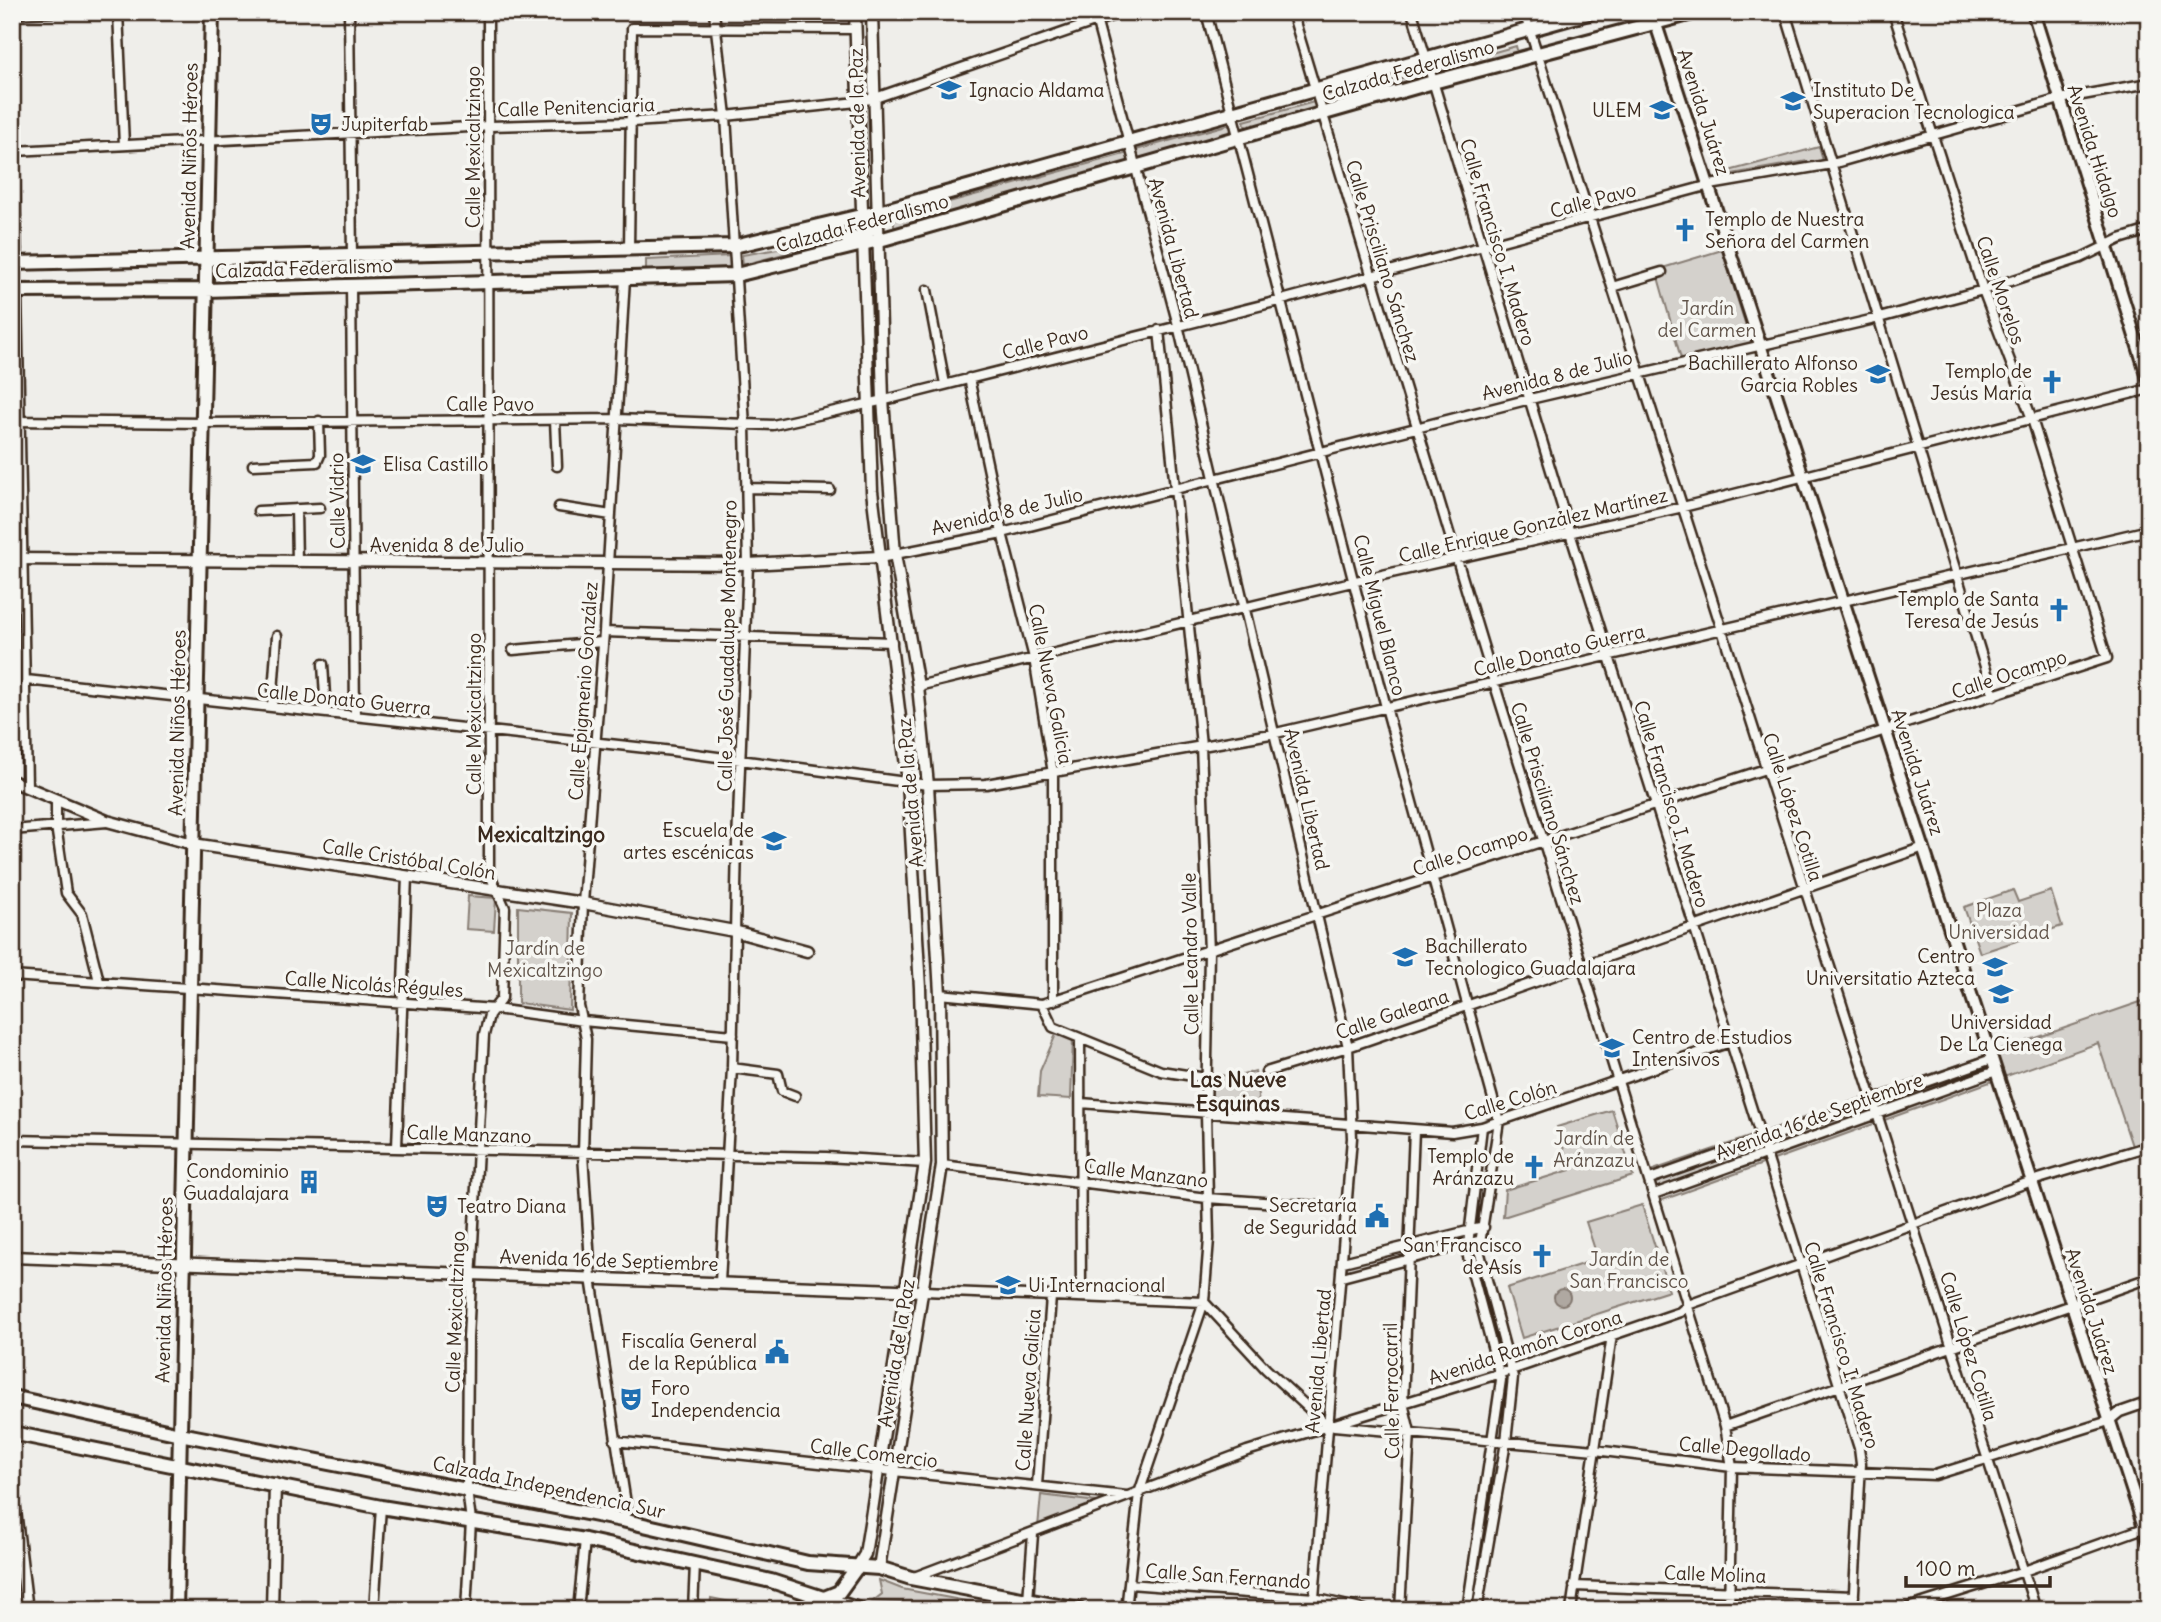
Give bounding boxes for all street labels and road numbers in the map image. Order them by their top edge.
street label: Calzada Federalismo [1319,34,1497,106]
street label: Avenida Juárez [1672,46,1736,178]
street label: Avenida de la Paz [844,48,870,198]
street label: Avenida Niños Héroes [175,63,203,249]
street label: Calle Mexicaltzingo [461,66,485,228]
street label: Avenida Hidalgo [2062,81,2128,221]
street label: Calle Penitenciaria [497,92,655,122]
street label: Calle Francisco I. Madero [1455,135,1541,349]
street label: Calle Prisciliano Sánchez [1341,157,1425,365]
street label: Avenida Libertad [1144,175,1204,321]
street label: Calle Pavo [1547,177,1639,223]
street label: Calzada Federalismo [773,188,951,258]
street label: Calle Morelos [1971,232,2031,348]
street label: Calzada Federalismo [215,253,393,283]
street label: Calle Pavo [999,320,1091,364]
street label: Avenida 8 de Julio [1479,345,1635,405]
street label: Calle Pavo [446,392,534,416]
street label: Calle Vidrio [324,453,350,549]
street label: Avenida 8 de Julio [929,482,1085,540]
street label: Calle Enrique González Martínez [1396,482,1670,568]
street label: Calle José Guadalupe Montenegro [712,500,742,792]
street label: Calle Miguel Blanco [1348,532,1412,698]
street label: Avenida 8 de Julio [370,533,524,557]
street label: Calle Epigmenio González [563,581,603,801]
street label: Calle Nueva Galicia [1024,602,1078,766]
street label: Calle Donato Guerra [1471,619,1647,681]
street label: Avenida Niños Héroes [163,630,191,816]
street label: Calle Mexicaltzingo [462,633,486,795]
street label: Calle Ocampo [1948,644,2070,704]
street label: Calle Donato Guerra [256,678,433,720]
street label: Calle Francisco I. Madero [1629,697,1715,911]
street label: Calle Prisciliano Sánchez [1506,699,1590,907]
street label: Avenida Juárez [1886,706,1950,838]
street label: Avenida de la Paz [892,717,928,869]
street label: Avenida Libertad [1279,726,1335,872]
street label: Calle López Cotilla [1758,730,1828,884]
street label: Calle Ocampo [1409,821,1531,881]
street label: Calle Cristóbal Colón [320,833,498,885]
street label: Calle Leandro Valle [1177,872,1203,1036]
street label: Calle Nicolás Régules [284,966,464,1002]
street label: Calle Galeana [1332,983,1452,1045]
street label: Avenida 16 de Septiembre [1712,1067,1926,1165]
street label: Calle Colón [1461,1075,1559,1125]
street label: Calle Manzano [406,1120,532,1148]
street label: Calle Manzano [1082,1153,1210,1193]
street label: Avenida Niños Héroes [150,1197,178,1383]
street label: Calle Mexicaltzingo [440,1231,470,1393]
street label: Calle Francisco I. Madero [1799,1238,1885,1452]
street label: Avenida 16 de Septiembre [499,1244,719,1276]
street label: Avenida Juárez [2060,1245,2124,1377]
street label: Calle López Cotilla [1935,1268,2003,1424]
street label: Avenida de la Paz [872,1277,920,1429]
street label: Avenida Libertad [1300,1288,1336,1434]
street label: Avenida Ramón Corona [1425,1304,1625,1390]
street label: Calle Nueva Galicia [1010,1308,1046,1472]
street label: Calle Ferrocarril [1378,1322,1404,1460]
street label: Calle Degollado [1678,1431,1812,1467]
street label: Calle Comercio [809,1433,939,1473]
street label: Calzada Independencia Sur [430,1451,668,1523]
street label: Calle San Fernando [1144,1558,1312,1594]
street label: Calle Molina [1663,1560,1767,1588]

